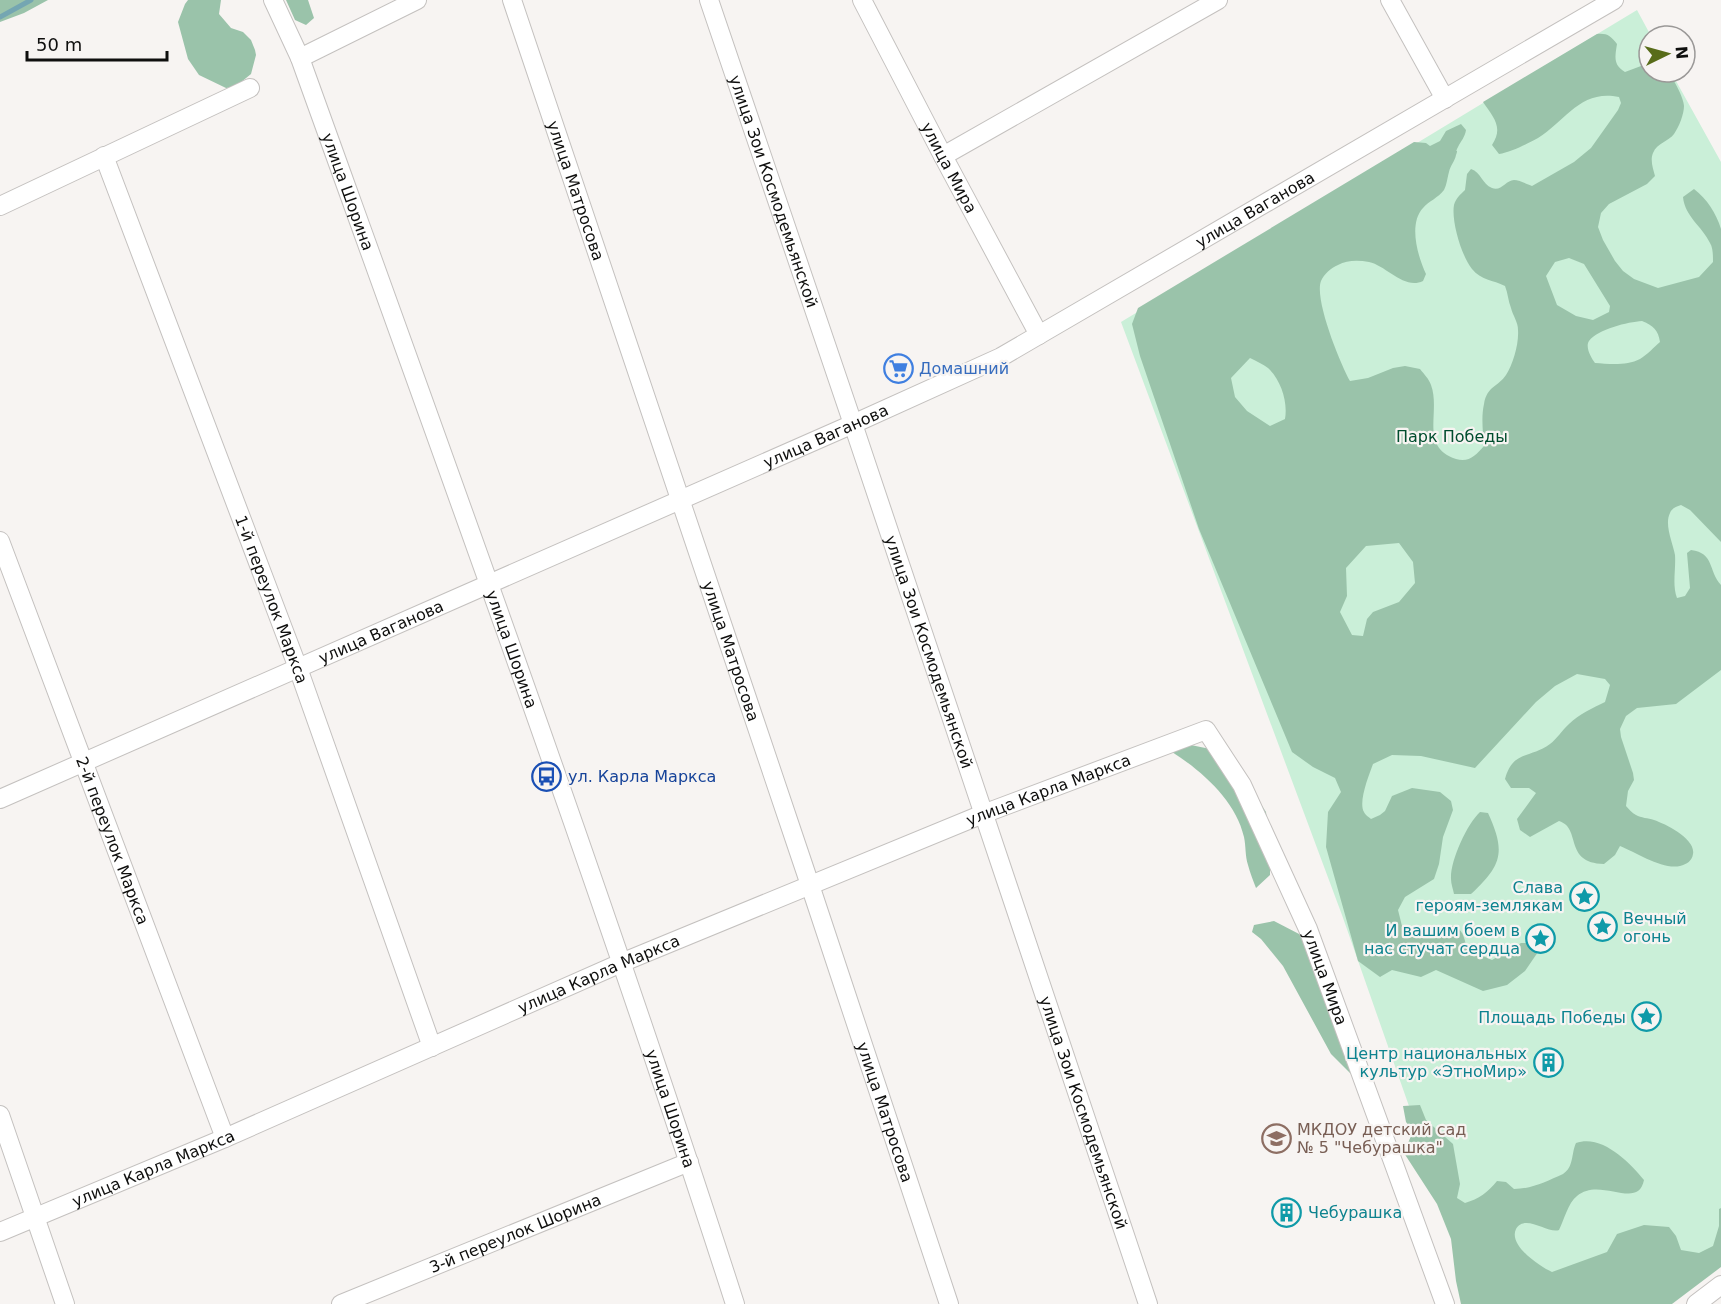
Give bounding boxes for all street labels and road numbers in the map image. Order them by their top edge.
street label: улица Зои Космодемьянской [726,72,822,310]
street label: улица Матросова [544,118,609,263]
street label: улица Мира [918,119,981,216]
street label: улица Шорина [318,130,378,253]
street label: улица Ваганова [1192,167,1318,251]
street label: улица Ваганова [760,400,891,472]
street label: 1-й переулок Маркса [232,513,312,686]
street label: улица Зои Космодемьянской [881,533,977,771]
street label: улица Матросова [699,579,764,724]
street label: улица Шорина [483,588,542,711]
street label: улица Ваганова [315,596,446,667]
street label: улица Карла Маркса [963,750,1133,829]
street label: 2-й переулок Маркса [73,754,153,927]
street label: улица Мира [1300,927,1352,1027]
street label: улица Карла Маркса [515,930,682,1017]
street label: улица Зои Космодемьянской [1036,994,1132,1231]
street label: улица Матросова [853,1039,917,1185]
street label: улица Шорина [642,1047,699,1170]
street label: улица Карла Маркса [69,1126,237,1210]
street label: 3-й переулок Шорина [426,1189,604,1276]

